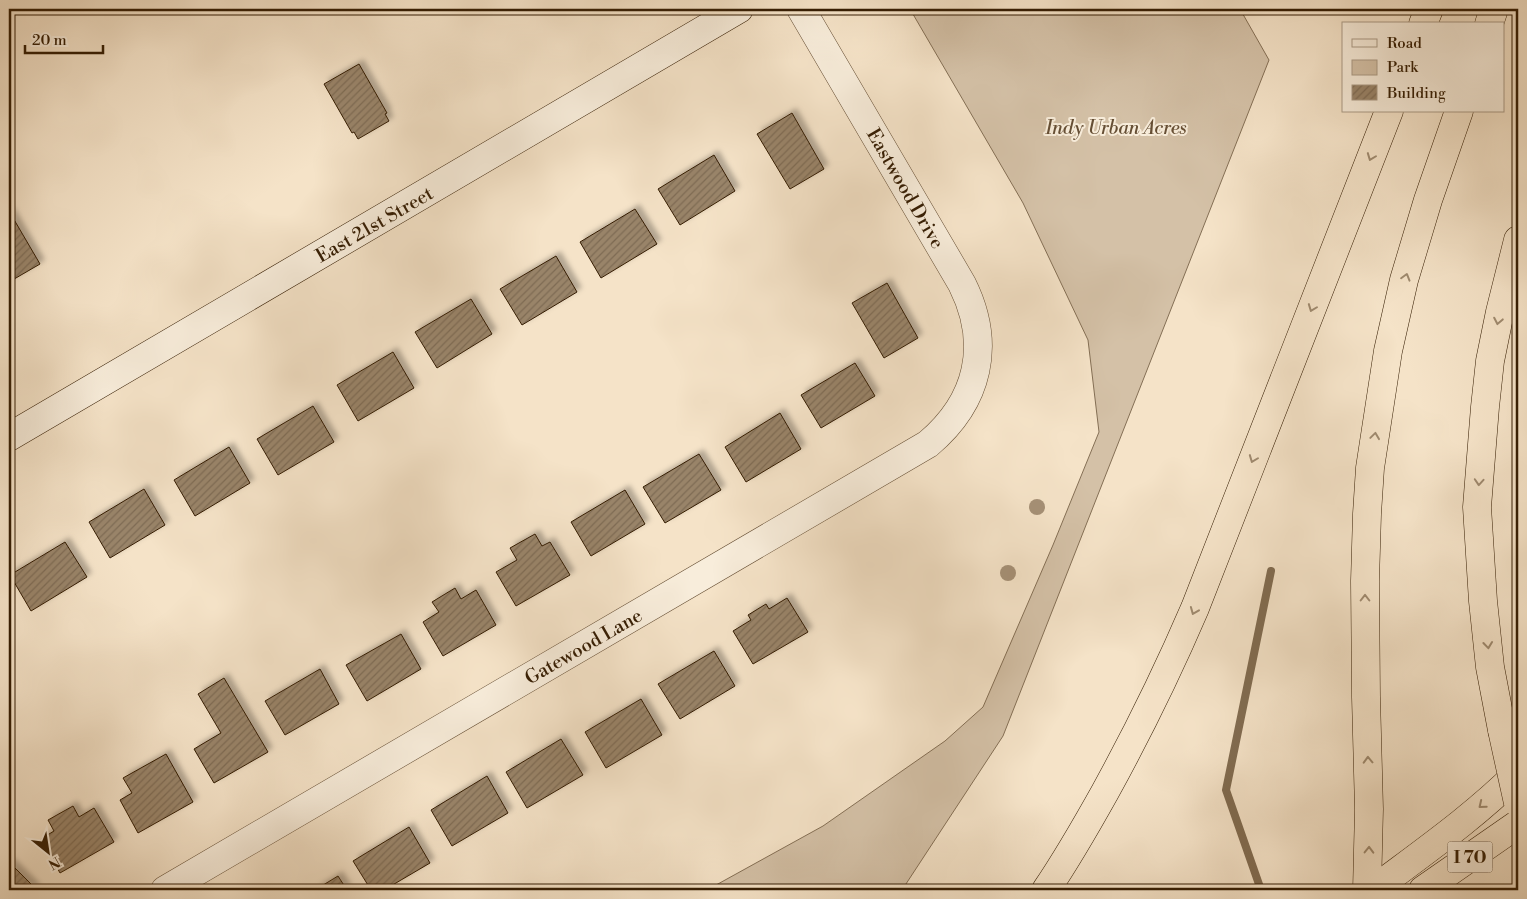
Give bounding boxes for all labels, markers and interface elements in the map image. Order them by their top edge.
scale bar [25,22,102,54]
legend [1342,22,1504,112]
text: 20 m [32,31,67,50]
text: Road [1387,34,1422,53]
text: Park [1387,58,1419,77]
text: Building [1386,84,1446,103]
park label: Indy Urban Acres [1044,116,1187,140]
street label: Eastwood Drive [861,124,949,253]
one-way arrow [1367,152,1377,161]
street label: East 21st Street [311,181,438,268]
one-way arrow [1400,273,1410,281]
one-way arrow [1308,303,1318,312]
one-way arrow [1493,317,1503,326]
one-way arrow [1369,432,1379,440]
one-way arrow [1249,455,1259,463]
one-way arrow [1473,479,1484,487]
one-way arrow [1360,594,1370,602]
street label: Gatewood Lane [520,604,647,690]
one-way arrow [1190,606,1200,615]
one-way arrow [1482,641,1493,649]
one-way arrow [1362,756,1373,764]
one-way arrow [1479,800,1488,808]
north arrow [22,826,72,876]
road number: I 70 [1448,842,1492,872]
one-way arrow [1363,845,1374,853]
text: N [45,852,63,873]

